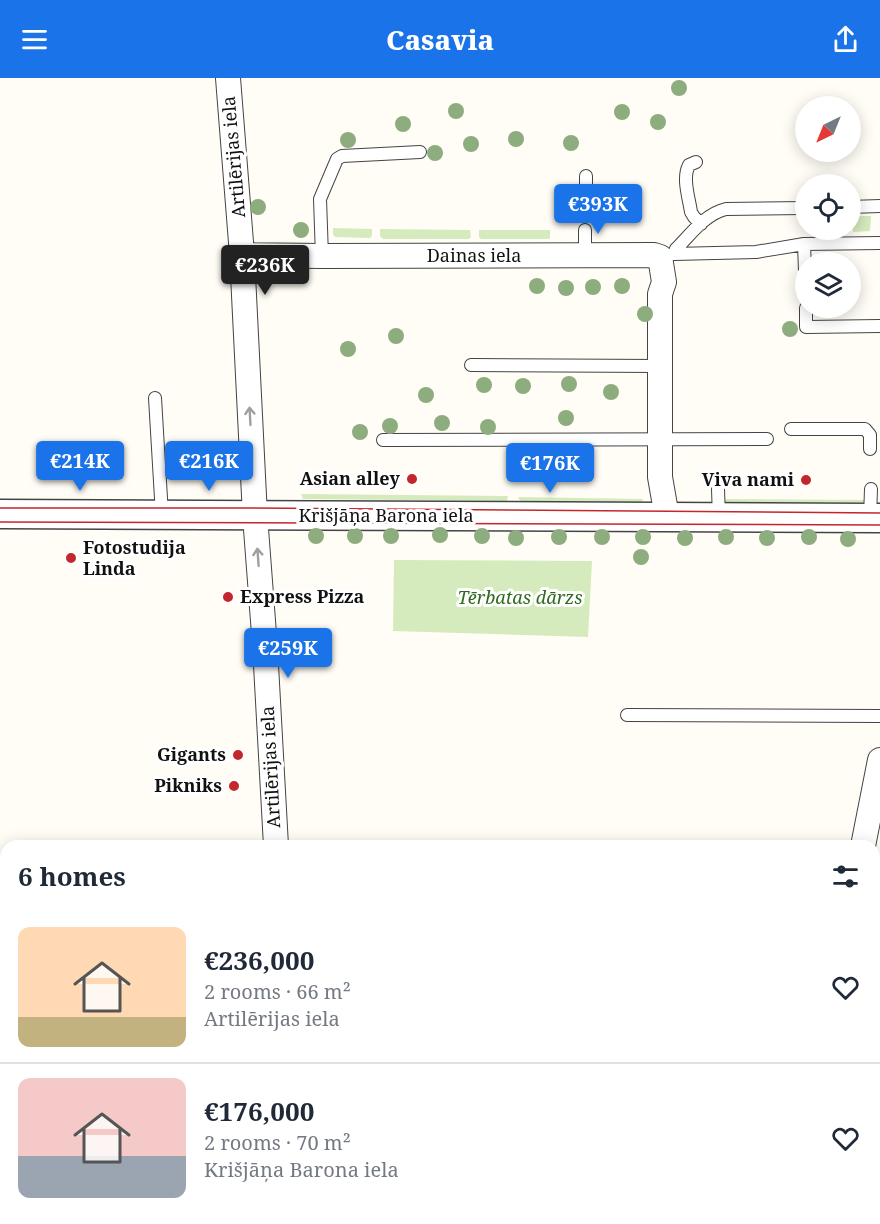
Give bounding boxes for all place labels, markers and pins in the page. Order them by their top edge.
pin: €393K [556,184,640,235]
pin: €236K [223,245,307,296]
pin: €214K [38,441,122,492]
pin: €216K [167,441,251,492]
pin: €176K [508,443,592,494]
place label: Asian alley [300,466,401,490]
place label: Viva nami [702,467,795,491]
marker: Asian alley [405,472,419,486]
marker: Viva nami [799,473,813,487]
place label: Fotostudija Linda [83,535,186,580]
marker: Fotostudija Linda [64,551,78,565]
place label: Express Pizza [240,584,365,608]
marker: Express Pizza [221,590,235,604]
pin: €259K [246,628,330,679]
place label: Gigants [157,742,226,766]
marker: Gigants [231,748,245,762]
place label: Pikniks [154,773,222,797]
marker: Pikniks [227,779,241,793]

